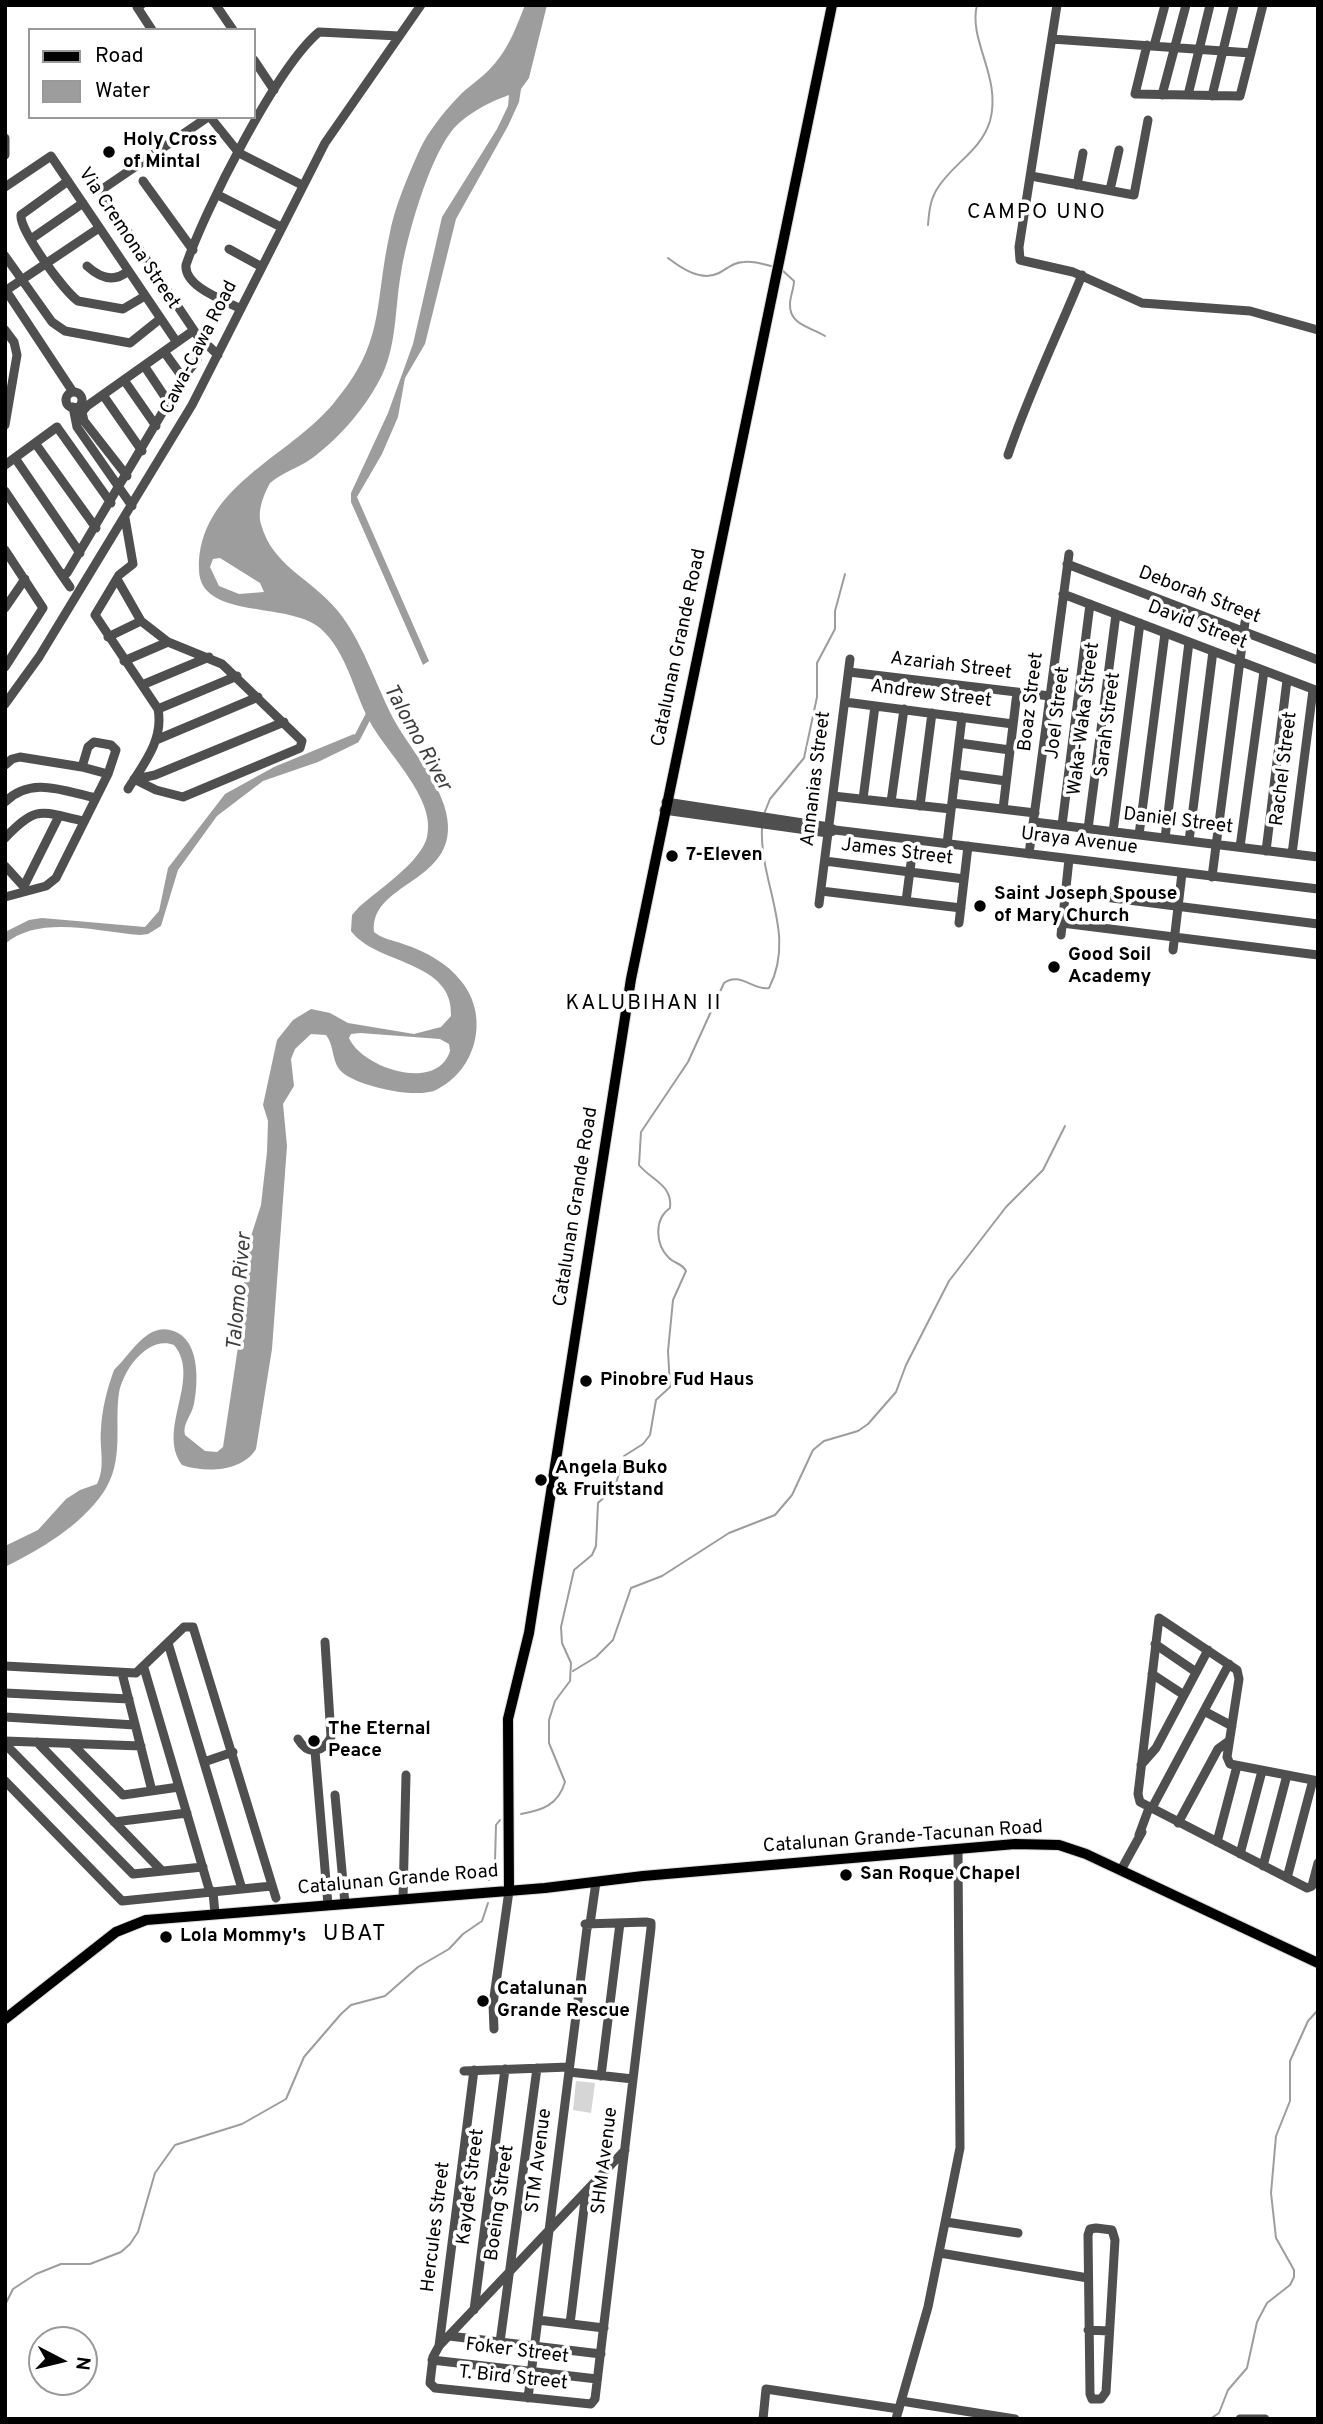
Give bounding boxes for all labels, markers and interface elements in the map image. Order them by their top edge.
legend [28,28,256,119]
text: Road [95,43,144,70]
text: Water [95,78,150,105]
place label: Holy Cross of Mintal [123,130,217,174]
marker: Holy Cross of Mintal [101,144,117,160]
street label: Via Cremona Street [72,164,184,314]
district label: CAMPO UNO [968,201,1106,227]
street label: Cawa-Cawa Road [156,277,244,419]
street label: Catalunan Grande Road [648,547,712,749]
street label: Deborah Street [1135,562,1263,630]
street label: David Street [1144,597,1250,655]
street label: Waka-Waka Street [1064,641,1106,797]
street label: Azariah Street [889,648,1013,686]
street label: Boaz Street [1015,651,1049,753]
street label: Joel Street [1042,665,1076,761]
street label: Sarah Street [1091,671,1127,779]
street label: Andrew Street [869,676,993,714]
water label: Talomo River [376,680,456,796]
street label: Annanias Street [797,710,837,848]
street label: Rachel Street [1267,710,1303,828]
street label: Daniel Street [1122,804,1234,840]
street label: Uraya Avenue [1019,824,1139,860]
street label: James Street [840,835,954,871]
place label: 7-Eleven [686,845,763,867]
marker: 7-Eleven [664,848,680,864]
place label: Saint Joseph Spouse of Mary Church [994,884,1177,928]
marker: Saint Joseph Spouse of Mary Church [972,898,988,914]
place label: Good Soil Academy [1068,945,1151,989]
marker: Good Soil Academy [1046,959,1062,975]
district label: KALUBIHAN II [567,992,721,1018]
street label: Catalunan Grande Road [550,1106,604,1308]
water label: Talomo River [223,1232,259,1352]
place label: Pinobre Fud Haus [600,1370,754,1392]
marker: Pinobre Fud Haus [578,1373,594,1389]
place label: Angela Buko & Fruitstand [555,1458,667,1502]
marker: Angela Buko & Fruitstand [533,1472,549,1488]
place label: The Eternal Peace [328,1719,431,1763]
marker: The Eternal Peace [306,1733,322,1749]
street label: Catalunan Grande-Tacunan Road [762,1817,1044,1859]
street label: Catalunan Grande Road [297,1861,499,1901]
place label: San Roque Chapel [860,1864,1020,1886]
marker: San Roque Chapel [838,1867,854,1883]
district label: UBAT [323,1921,387,1949]
place label: Lola Mommy's [180,1926,306,1948]
marker: Lola Mommy's [158,1929,174,1945]
place label: Catalunan Grande Rescue [497,1979,630,2023]
marker: Catalunan Grande Rescue [475,1993,491,2009]
street label: SHM Avenue [588,2106,624,2216]
street label: STM Avenue [522,2107,558,2215]
street label: Kaydet Street [454,2128,490,2246]
street label: Boeing Street [482,2143,520,2263]
street label: Hercules Street [418,2160,456,2294]
north arrow [28,2326,98,2396]
street label: Foker Street [464,2334,570,2370]
text: N [69,2355,95,2372]
street label: T. Bird Street [457,2362,569,2396]

